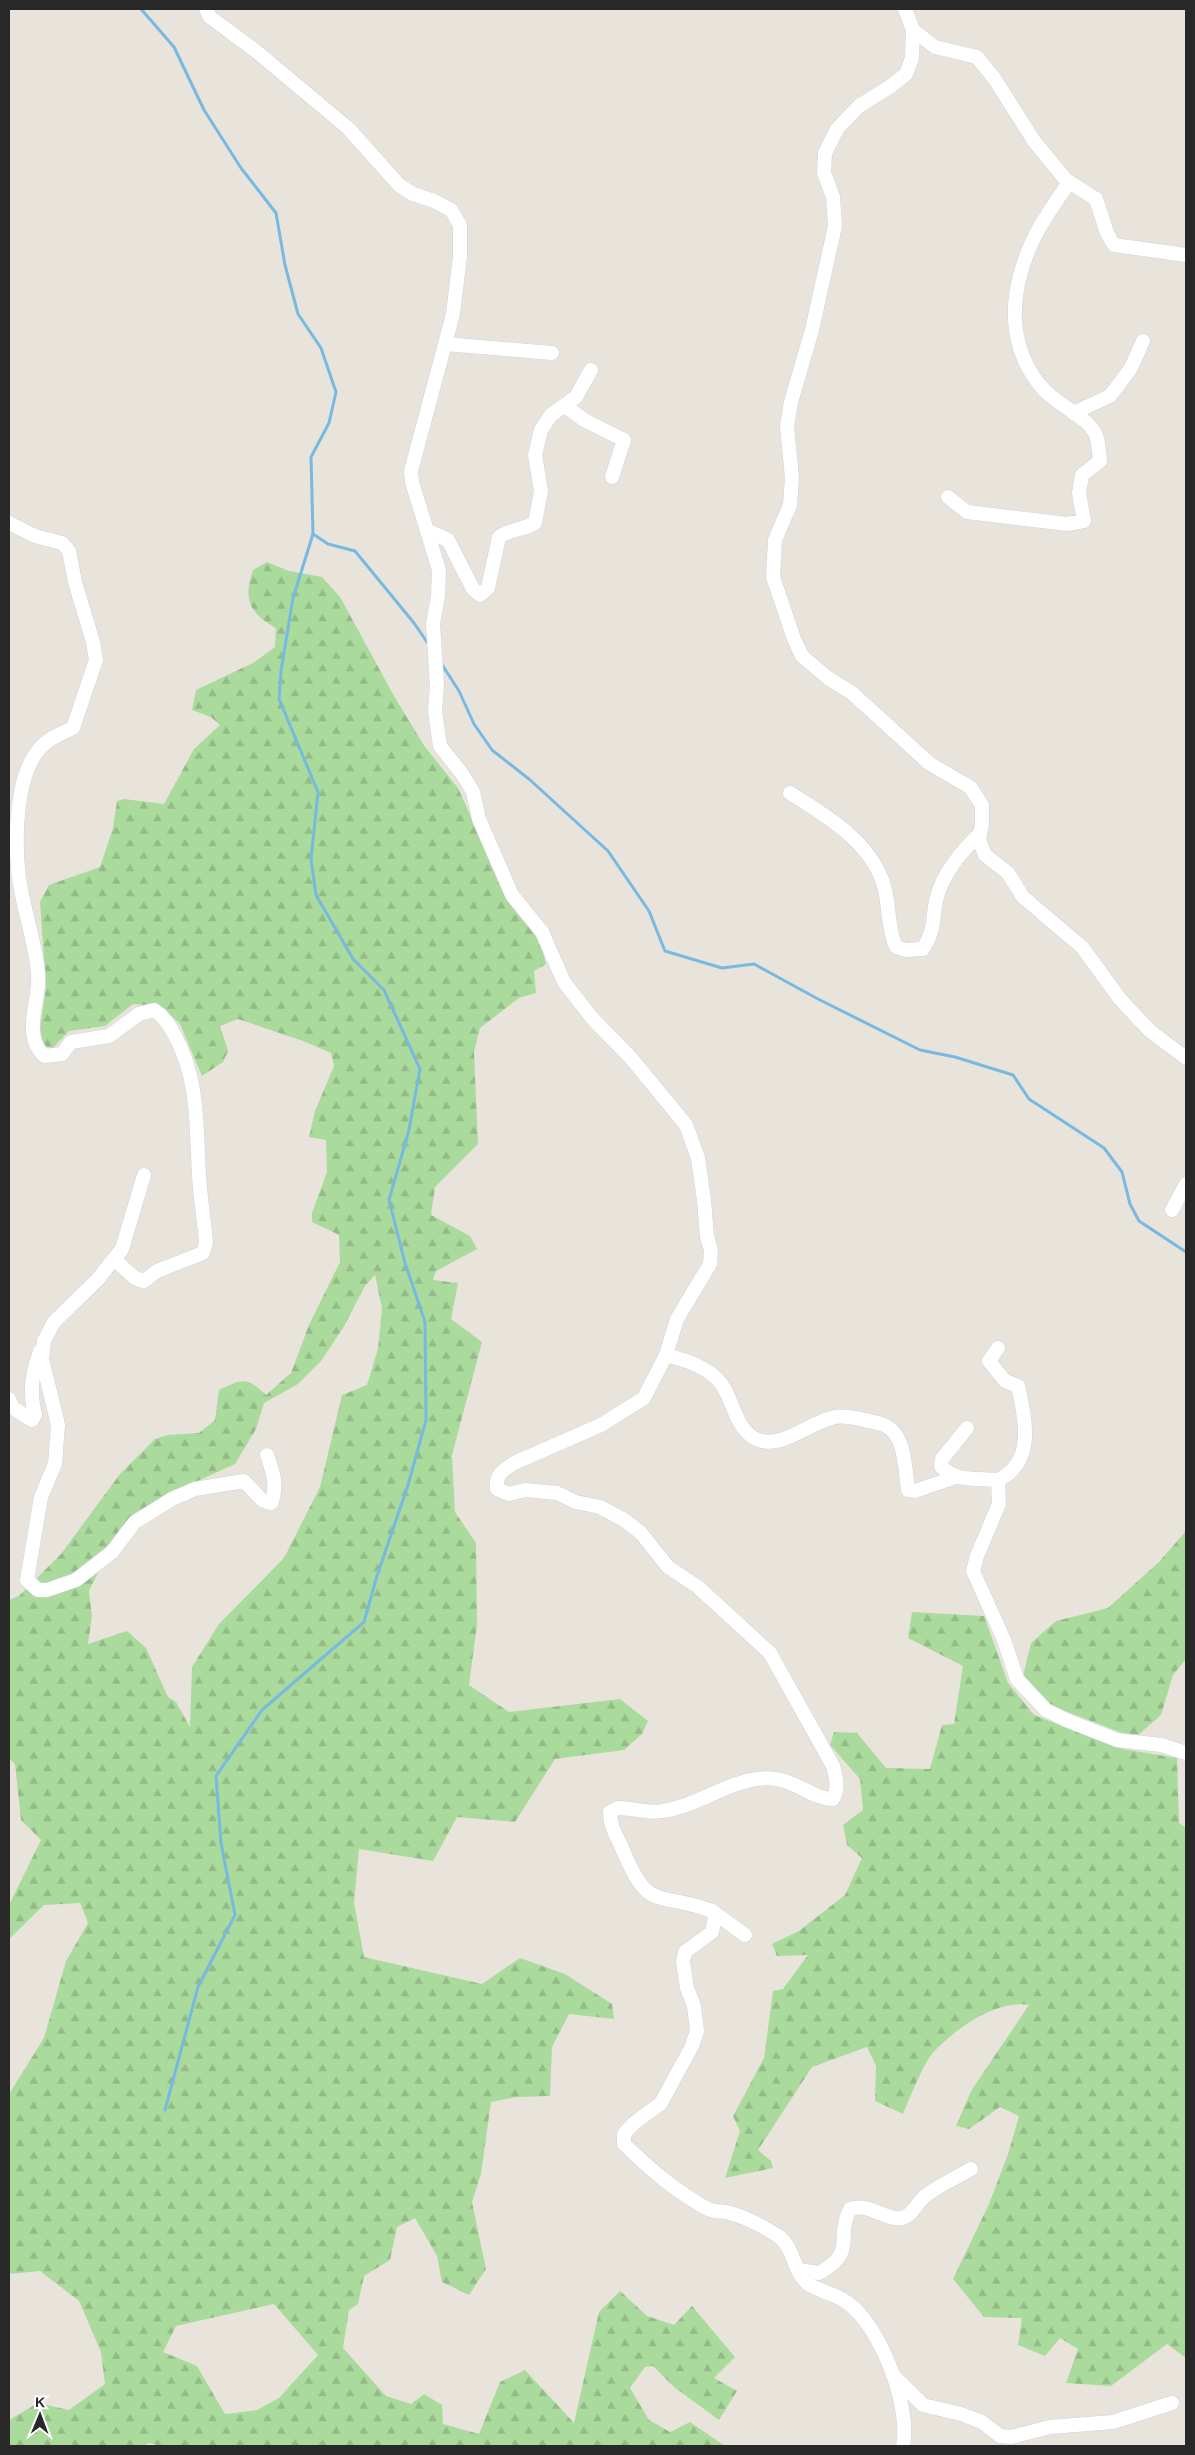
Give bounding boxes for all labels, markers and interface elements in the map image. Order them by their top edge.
north arrow [15,2390,65,2440]
text: K [35,2394,45,2410]

